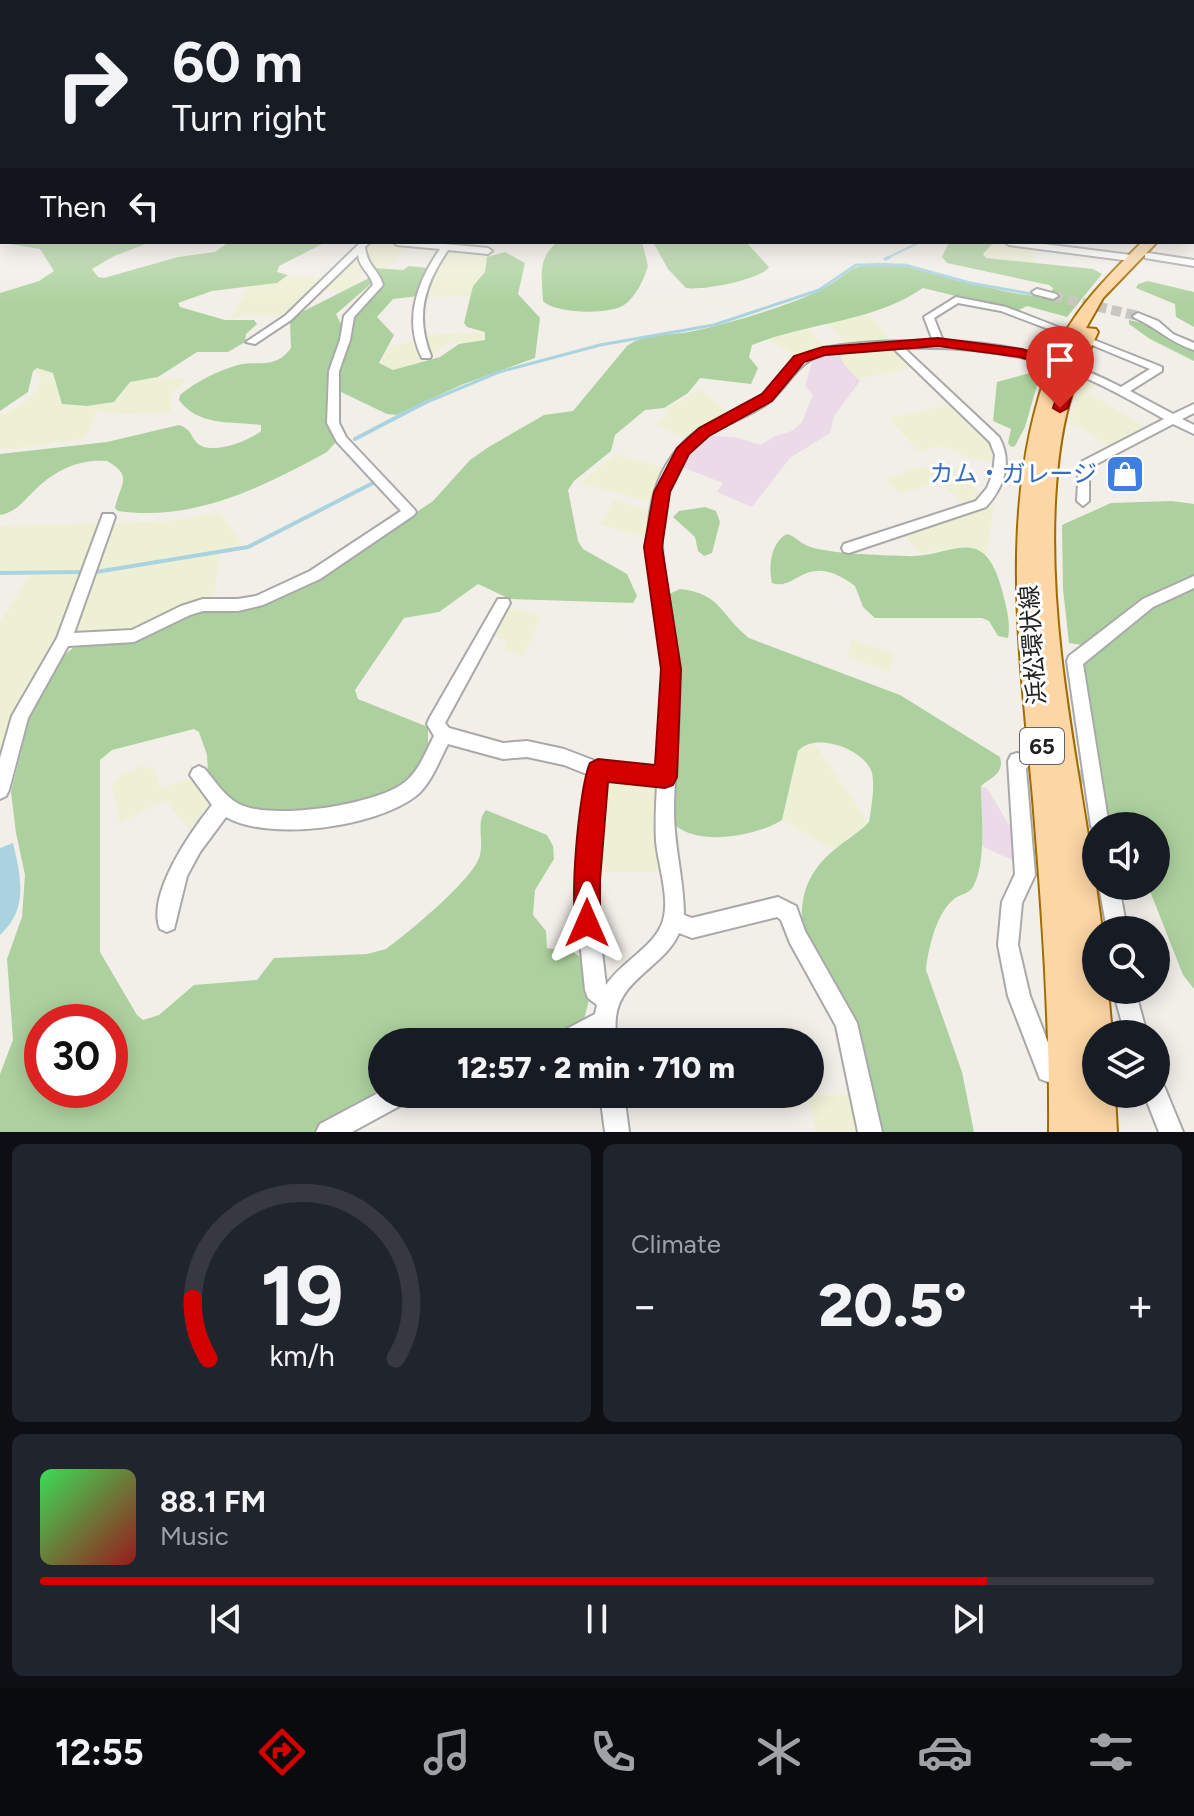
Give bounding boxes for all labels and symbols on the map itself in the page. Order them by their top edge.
pin [1026,326,1094,408]
shop icon: カム・ガレージ [1104,453,1146,495]
place label: カム・ガレージ [929,459,1097,488]
street label: 浜松環状線 [1014,584,1051,706]
road number: 65 [1020,728,1064,764]
position arrow [545,881,629,965]
speed limit sign: 30 [24,1004,128,1108]

